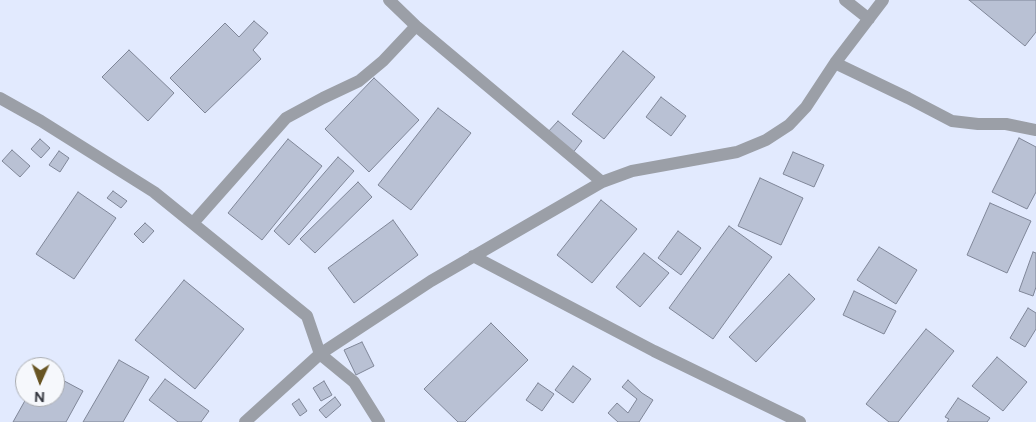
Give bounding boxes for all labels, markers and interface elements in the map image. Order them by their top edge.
north arrow [15,357,65,407]
text: N [34,388,45,405]

